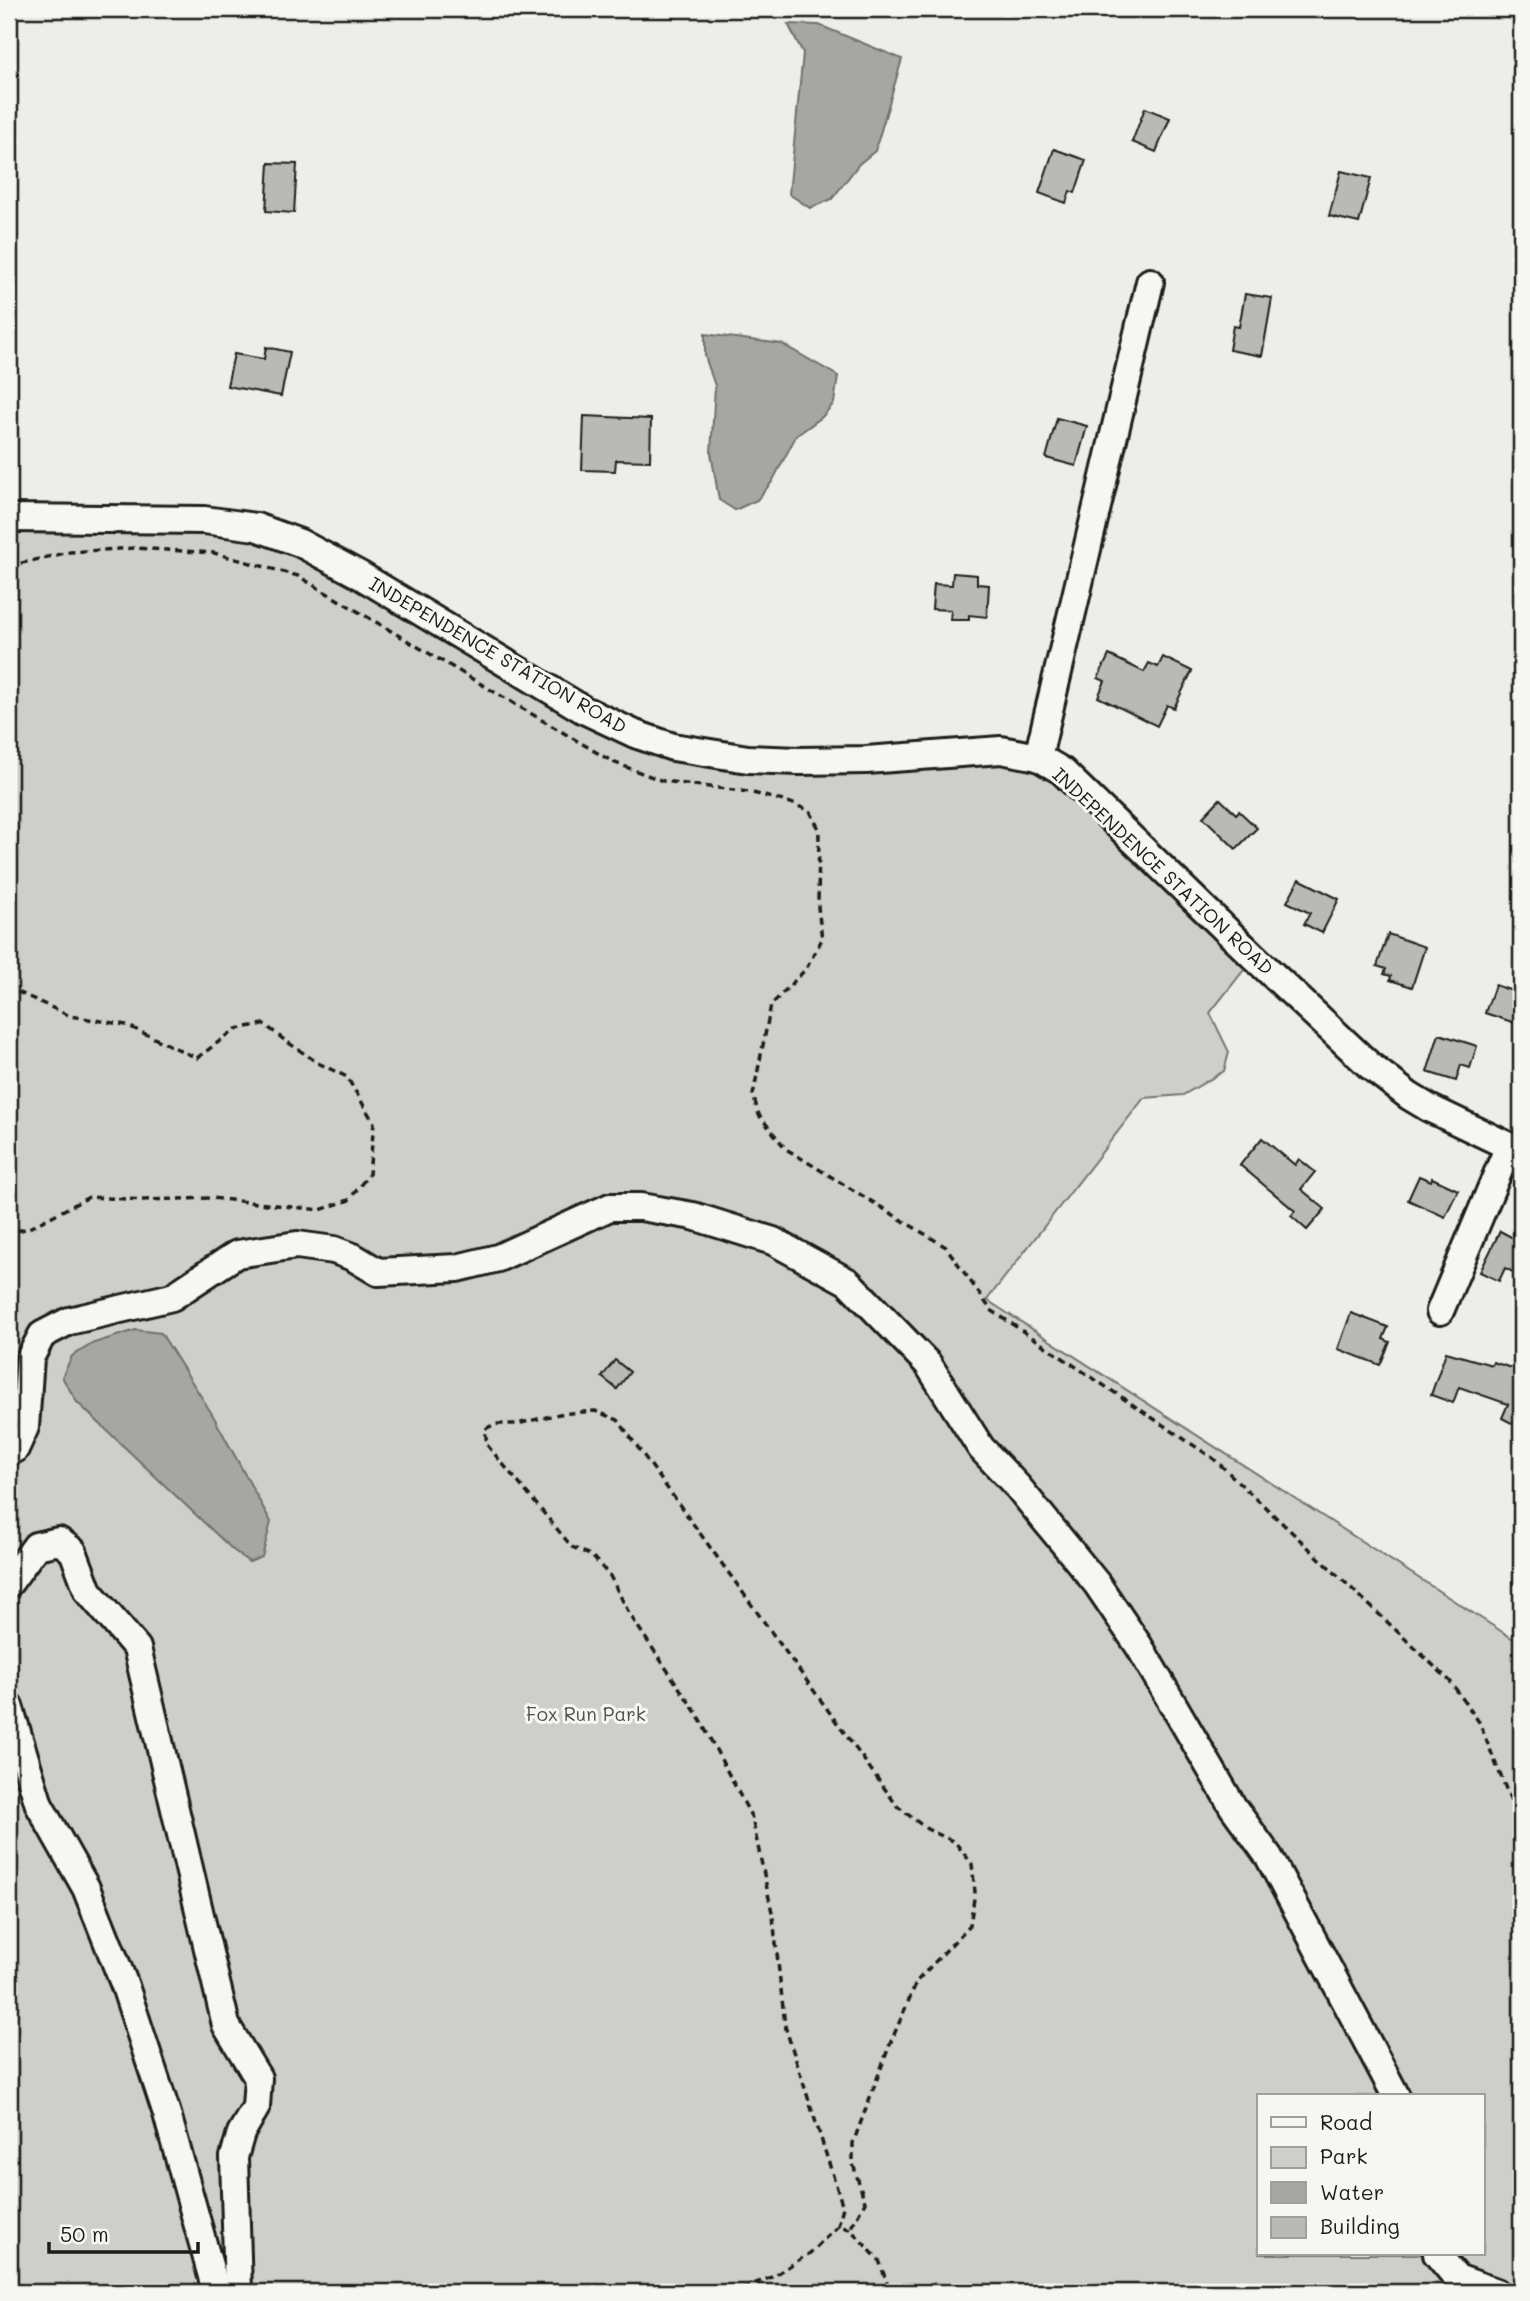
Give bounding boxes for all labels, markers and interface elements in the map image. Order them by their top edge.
street label: INDEPENDENCE STATION ROAD [365,570,631,739]
street label: INDEPENDENCE STATION ROAD [1048,762,1279,980]
park label: Fox Run Park [526,1701,646,1726]
legend [1257,2094,1484,2256]
text: Road [1320,2108,1372,2135]
text: Park [1320,2142,1368,2169]
text: Water [1320,2178,1384,2205]
scale bar [49,2210,198,2254]
text: Building [1320,2212,1400,2239]
text: 50 m [60,2220,109,2247]

